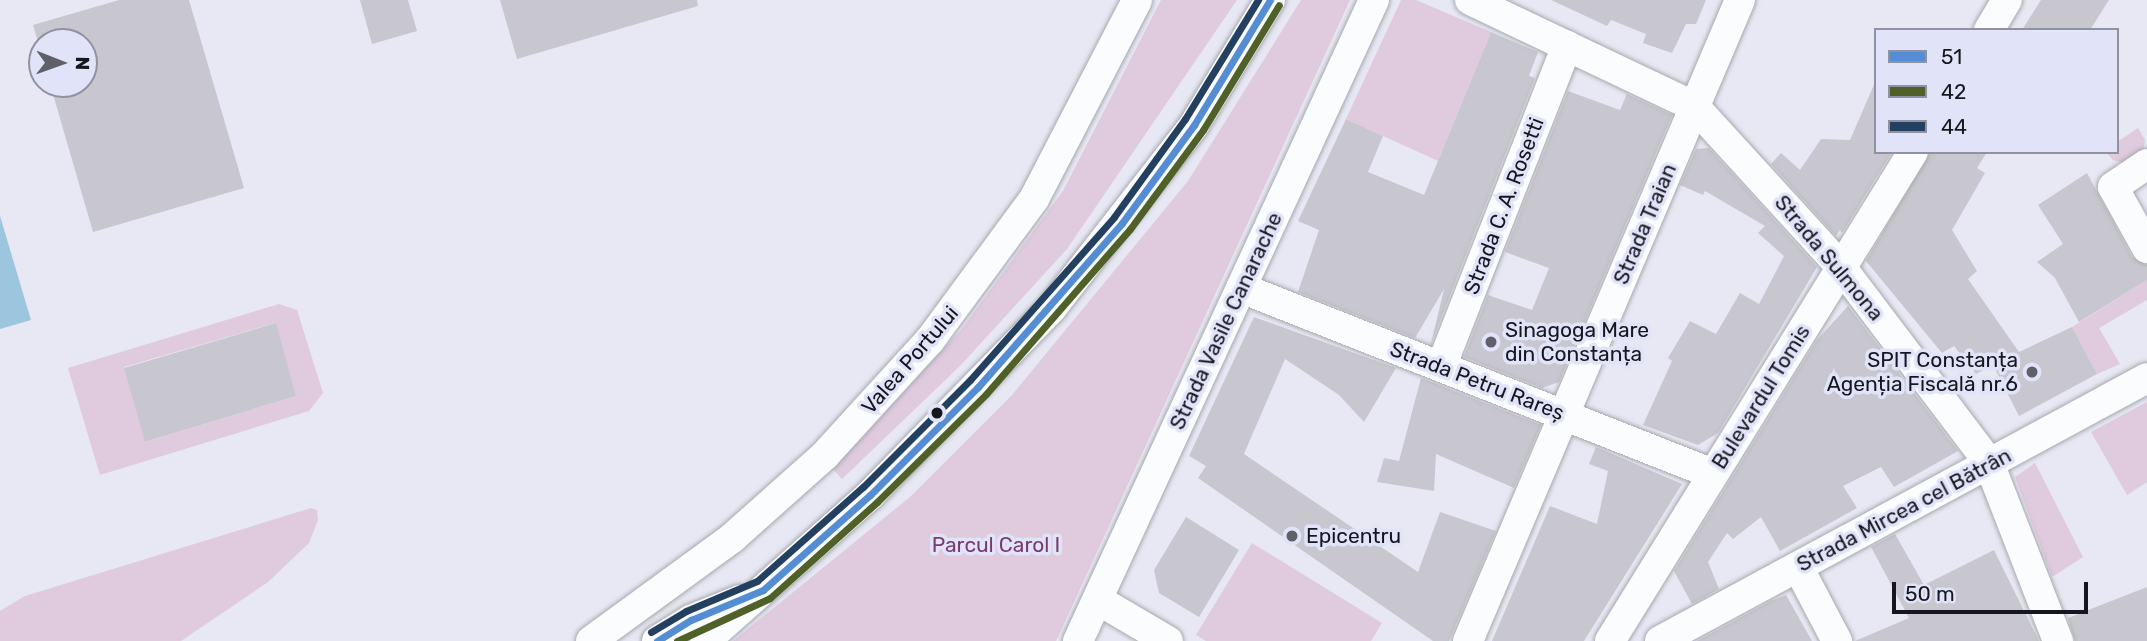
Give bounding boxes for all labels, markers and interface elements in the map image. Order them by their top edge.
north arrow [28,28,98,98]
legend [1874,28,2119,154]
text: 51 [1941,44,1962,69]
text: N [71,56,94,70]
text: 42 [1941,79,1966,104]
street label: Strada C. A. Rosetti [1459,114,1549,298]
text: 44 [1941,114,1967,139]
street label: Strada Traian [1608,160,1682,288]
street label: Strada Sulmona [1769,190,1889,326]
street label: Strada Vasile Canarache [1164,208,1288,434]
street label: Valea Portului [856,301,964,419]
place label: Sinagoga Mare din Constanța [1505,317,1649,367]
street label: Bulevardul Tomis [1706,320,1816,474]
marker: Sinagoga Mare din Constanța [1483,334,1499,350]
street label: Strada Petru Rareș [1386,336,1568,426]
place label: SPIT Constanța Agenția Fiscală nr.6 [1827,347,2018,397]
marker: SPIT Constanța Agenția Fiscală nr.6 [2024,364,2040,380]
unlabelled marker [930,406,944,420]
street label: Strada Mircea cel Bătrân [1793,443,2015,577]
place label: Epicentru [1306,523,1401,549]
marker: Epicentru [1284,528,1300,544]
park label: Parcul Carol I [932,532,1060,558]
scale bar [1895,568,2091,612]
text: 50 m [1905,581,1955,606]

